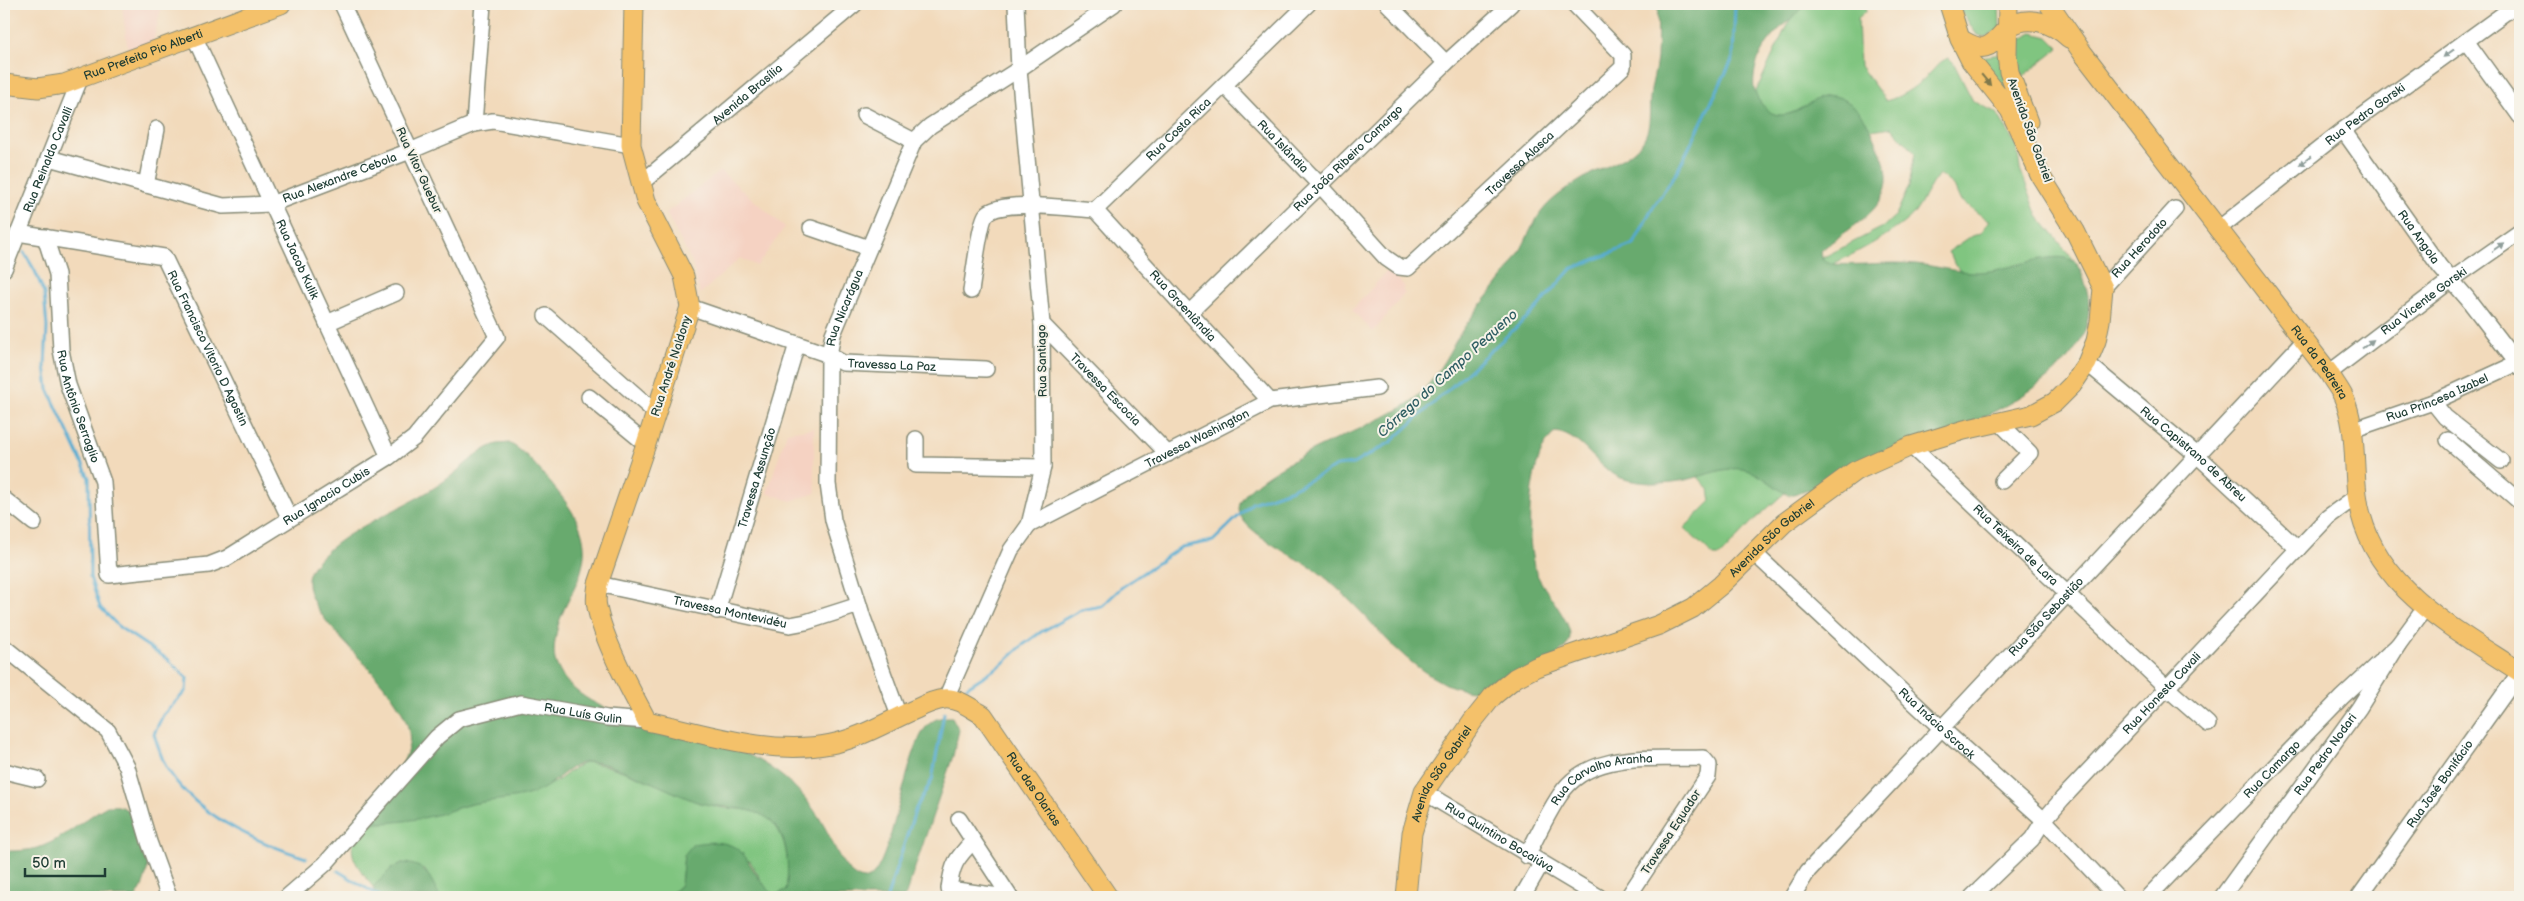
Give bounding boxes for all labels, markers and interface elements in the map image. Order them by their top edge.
street label: Rua Prefeito Pio Alberti [82,26,205,84]
one-way arrow [2442,48,2456,58]
street label: Avenida Brasília [710,61,786,128]
one-way arrow [1981,73,1992,86]
street label: Avenida São Gabriel [2004,76,2055,184]
street label: Rua Pedro Gorski [2323,80,2408,149]
street label: Rua Costa Rica [1143,95,1215,164]
street label: Rua João Ribeiro Camargo [1291,102,1406,215]
street label: Rua Reinaldo Cavalli [20,104,76,215]
street label: Rua Islândia [1254,117,1311,176]
street label: Rua Vitor Guebur [392,125,445,216]
street label: Travessa Alasca [1483,128,1558,199]
street label: Rua Alexandre Cebola [281,150,399,207]
one-way arrow [2299,155,2312,166]
street label: Rua Angola [2394,207,2443,267]
street label: Rua Herodoto [2109,215,2171,282]
street label: Rua Jacob Kulik [272,217,322,302]
one-way arrow [2492,242,2505,252]
street label: Rua Vicente Gorski [2378,264,2470,339]
street label: Rua Nicarágua [824,267,867,348]
street label: Rua Groenlândia [1146,267,1219,345]
street label: Rua Francisco Vitorio D Agostin [163,268,251,429]
water label: Córrego do Campo Pequeno [1374,306,1521,441]
street label: Rua André Naldony [648,313,695,418]
street label: Rua da Pedreira [2287,322,2351,402]
street label: Rua Santiago [1034,324,1051,398]
one-way arrow [2361,339,2375,349]
street label: Rua Antônio Serraglio [53,349,103,465]
street label: Travessa Escocia [1066,350,1144,429]
street label: Travessa La Paz [847,356,937,375]
street label: Rua Princesa Izabel [2384,371,2491,426]
street label: Rua Capistrano de Abreu [2137,403,2249,505]
street label: Travessa Washington [1143,406,1252,472]
street label: Travessa Assunção [735,426,780,530]
street label: Rua Ignacio Cubis [280,464,373,529]
street label: Avenida São Gabriel [1726,496,1818,581]
street label: Rua Teixeira de Lara [1970,501,2061,589]
street label: Rua São Sebastião [2006,574,2087,660]
street label: Travessa Montevidéu [672,593,788,632]
street label: Rua Honesta Cavali [2120,649,2205,738]
street label: Rua Inácio Scrock [1895,685,1978,763]
street label: Rua Luís Gulin [543,700,623,727]
street label: Rua Pedro Nodari [2291,711,2360,799]
street label: Avenida São Gabriel [1409,723,1475,824]
street label: Rua Camargo [2241,737,2304,802]
street label: Rua José Bonifácio [2404,737,2477,831]
street label: Rua das Olarias [1003,749,1064,829]
street label: Rua Carvalho Aranha [1548,751,1653,809]
street label: Travessa Equador [1638,786,1705,878]
street label: Rua Quintino Bocaiúva [1442,799,1557,876]
scale bar [25,846,105,878]
text: 50 m [32,854,66,873]

